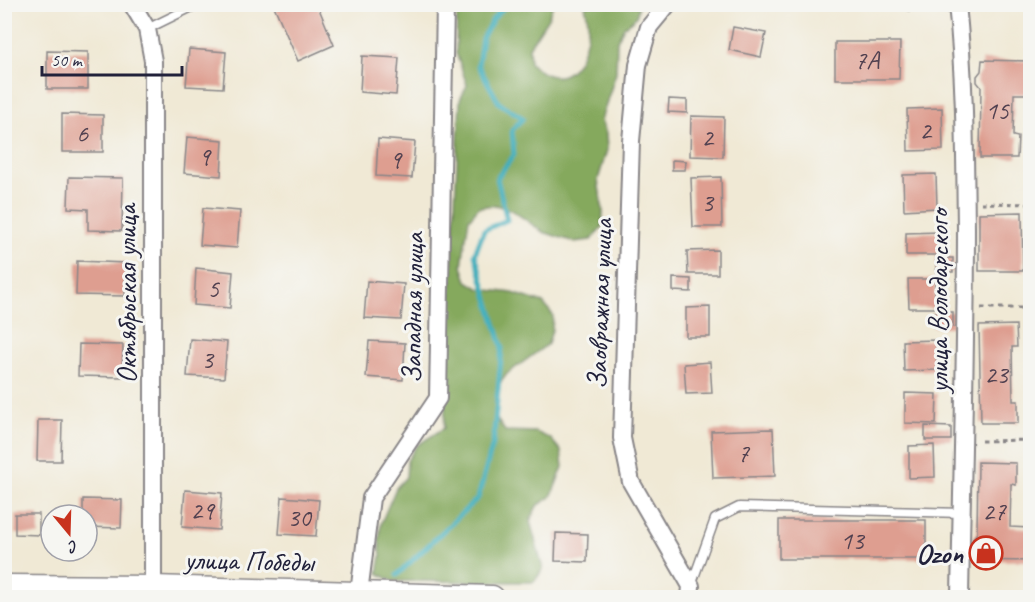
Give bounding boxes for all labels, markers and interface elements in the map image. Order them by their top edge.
scale bar [42,39,182,77]
house number: 7А [855,44,881,77]
text: 50 m [51,49,84,71]
house number: 15 [985,94,1010,127]
house number: 2 [919,114,933,147]
house number: 6 [76,117,89,150]
house number: 2 [701,121,715,154]
house number: 9 [198,140,212,173]
house number: 9 [389,143,403,176]
house number: 3 [701,186,715,219]
street label: Октябрьская улица [109,202,144,383]
street label: улица Володарского [921,206,956,395]
street label: Заовражная улица [579,216,620,390]
street label: Западная улица [394,231,431,384]
house number: 5 [207,272,220,305]
house number: 3 [201,343,215,376]
house number: 23 [984,358,1010,391]
house number: 7 [737,437,750,470]
house number: 29 [190,494,216,527]
house number: 27 [982,495,1007,528]
house number: 30 [287,501,313,534]
north arrow [39,503,99,563]
house number: 13 [840,524,866,557]
shop icon: Ozon [968,535,1004,571]
text: С [65,536,81,558]
place label: Ozon [916,536,964,571]
street label: улица Победы [182,542,316,579]

